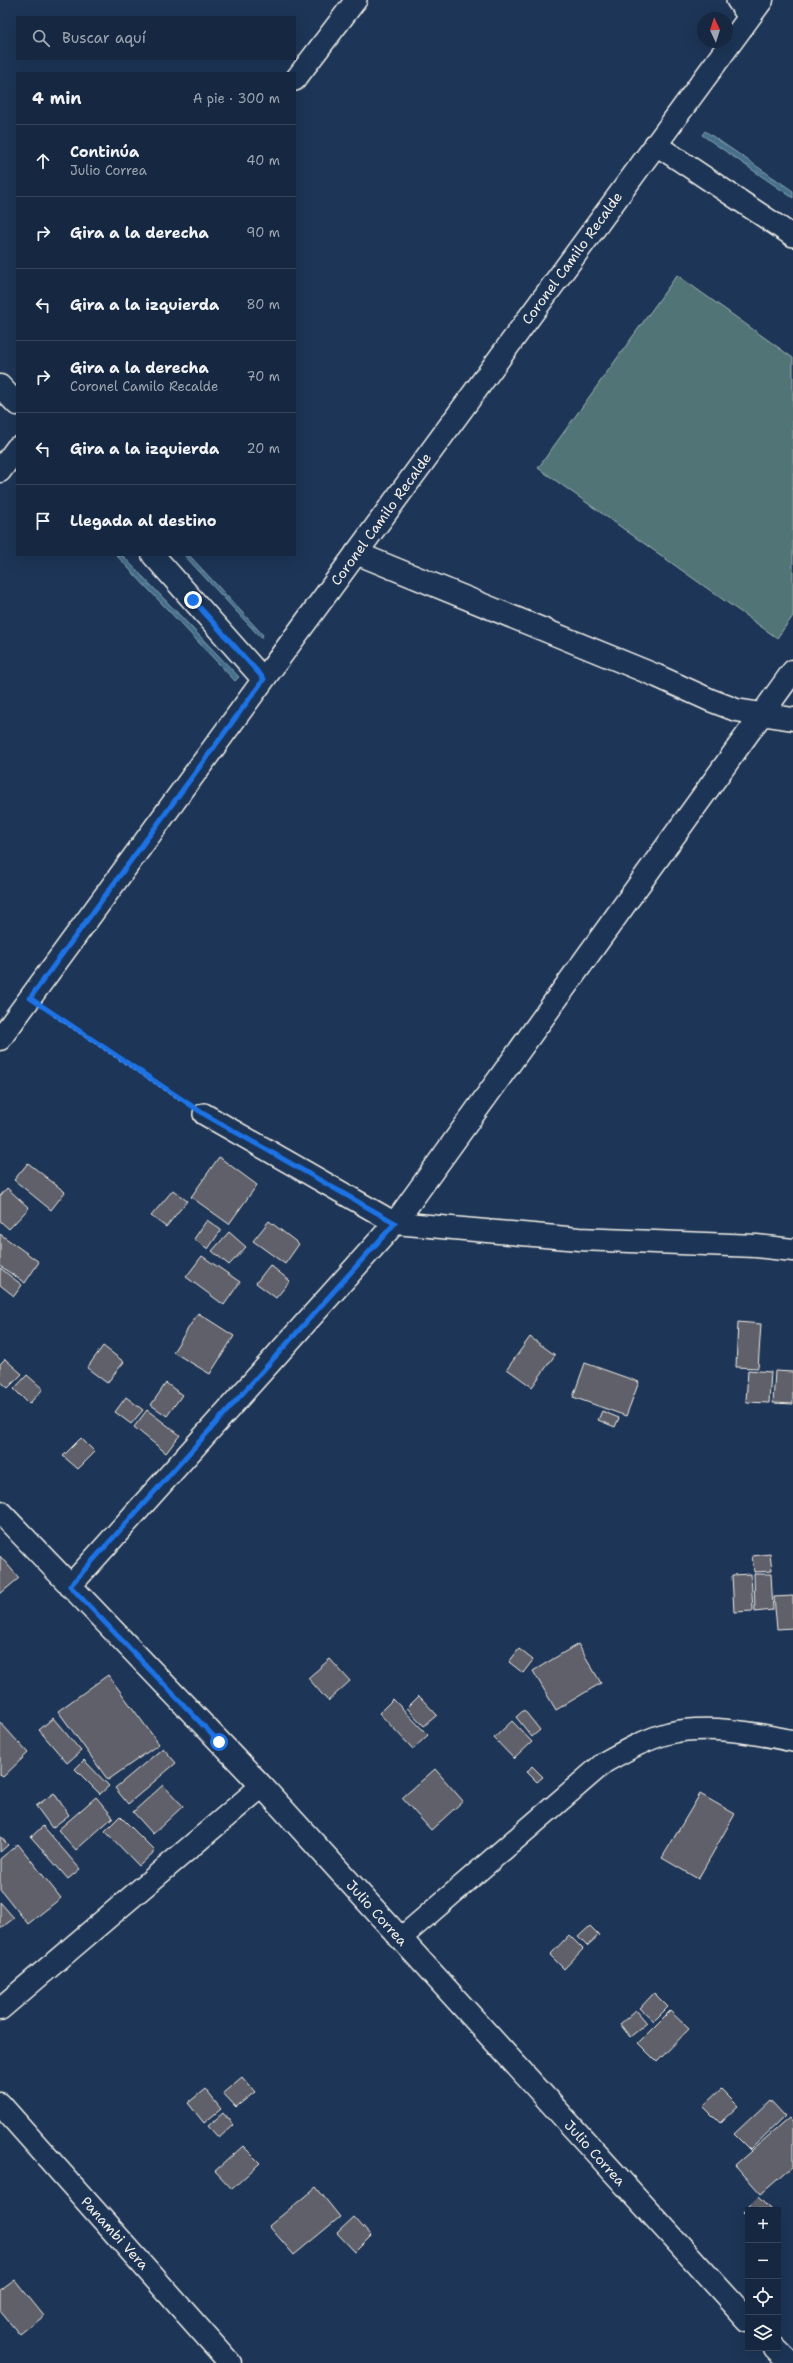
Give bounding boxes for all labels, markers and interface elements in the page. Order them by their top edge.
north arrow [697,12,733,48]
search box [16,16,296,60]
icon: search [30,27,52,49]
text: Buscar aquí [62,28,146,48]
text: 4 min [32,87,82,109]
text: A pie · 300 m [193,90,280,107]
text: Continúa [70,142,139,162]
icon: ahead [32,150,54,172]
text: 40 m [246,152,280,169]
text: Julio Correa [70,162,147,179]
street label: Coronel Camilo Recalde [518,188,626,328]
icon: right [32,222,54,244]
text: Gira a la derecha [70,223,209,243]
text: 90 m [246,224,280,241]
icon: left [32,294,54,316]
text: Gira a la izquierda [70,295,219,315]
text: 80 m [246,296,280,313]
text: Gira a la derecha [70,358,209,378]
icon: right [32,366,54,388]
text: 70 m [246,368,280,385]
text: Coronel Camilo Recalde [70,378,218,395]
icon: left [32,438,54,460]
text: Gira a la izquierda [70,439,219,459]
text: 20 m [247,440,280,457]
street label: Coronel Camilo Recalde [327,449,435,589]
icon: arrive [32,510,54,532]
text: Llegada al destino [70,511,217,531]
route end [184,591,202,609]
route start [210,1733,228,1751]
street label: Julio Correa [343,1876,412,1950]
street label: Julio Correa [561,2116,630,2190]
street label: Panambi Vera [77,2193,153,2274]
map controls [745,2207,781,2351]
button: + [745,2207,781,2243]
button: − [745,2243,781,2279]
button: locate [745,2279,781,2315]
button: layers [745,2315,781,2351]

